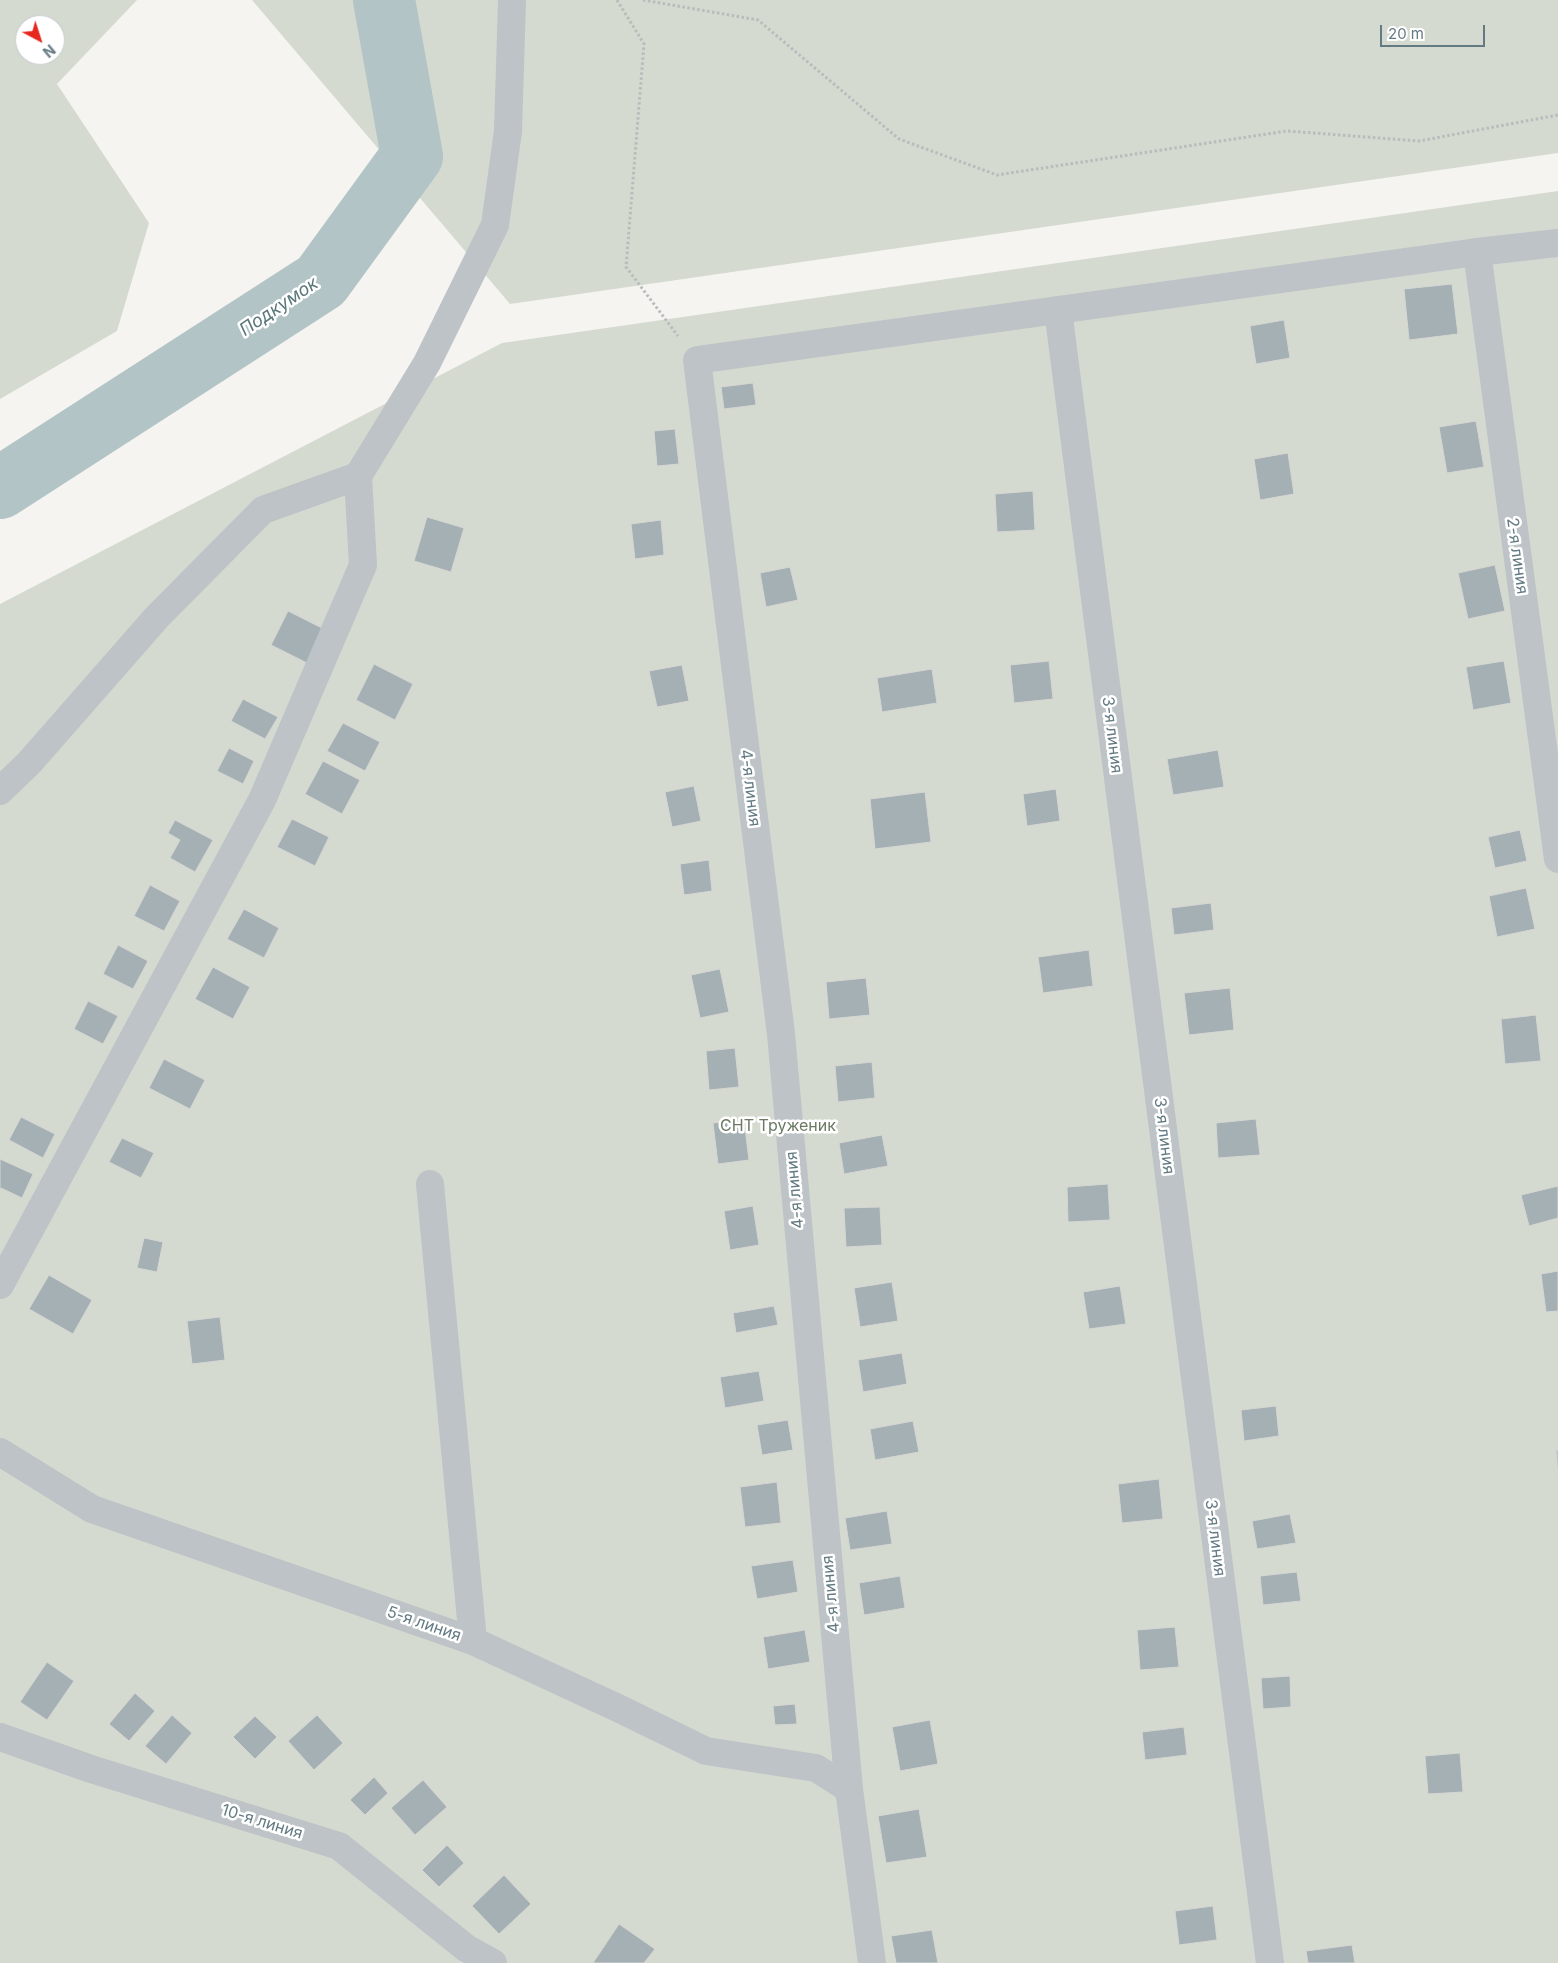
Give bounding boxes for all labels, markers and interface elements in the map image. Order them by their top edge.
north arrow [15,15,65,65]
scale bar [1383,15,1488,47]
text: 20 m [1388,24,1424,43]
text: N [40,41,59,61]
water label: Подкумок [236,273,322,341]
street label: 2-я линия [1502,517,1532,595]
street label: 3-я линия [1098,696,1126,774]
street label: 4-я линия [736,748,764,828]
street label: 3-я линия [1150,1097,1178,1175]
park label: СНТ Труженик [720,1116,836,1136]
street label: 4-я линия [782,1151,808,1229]
street label: 3-я линия [1201,1499,1229,1577]
street label: 4-я линия [818,1555,844,1633]
street label: 5-я линия [385,1602,463,1646]
street label: 10-я линия [219,1801,305,1843]

